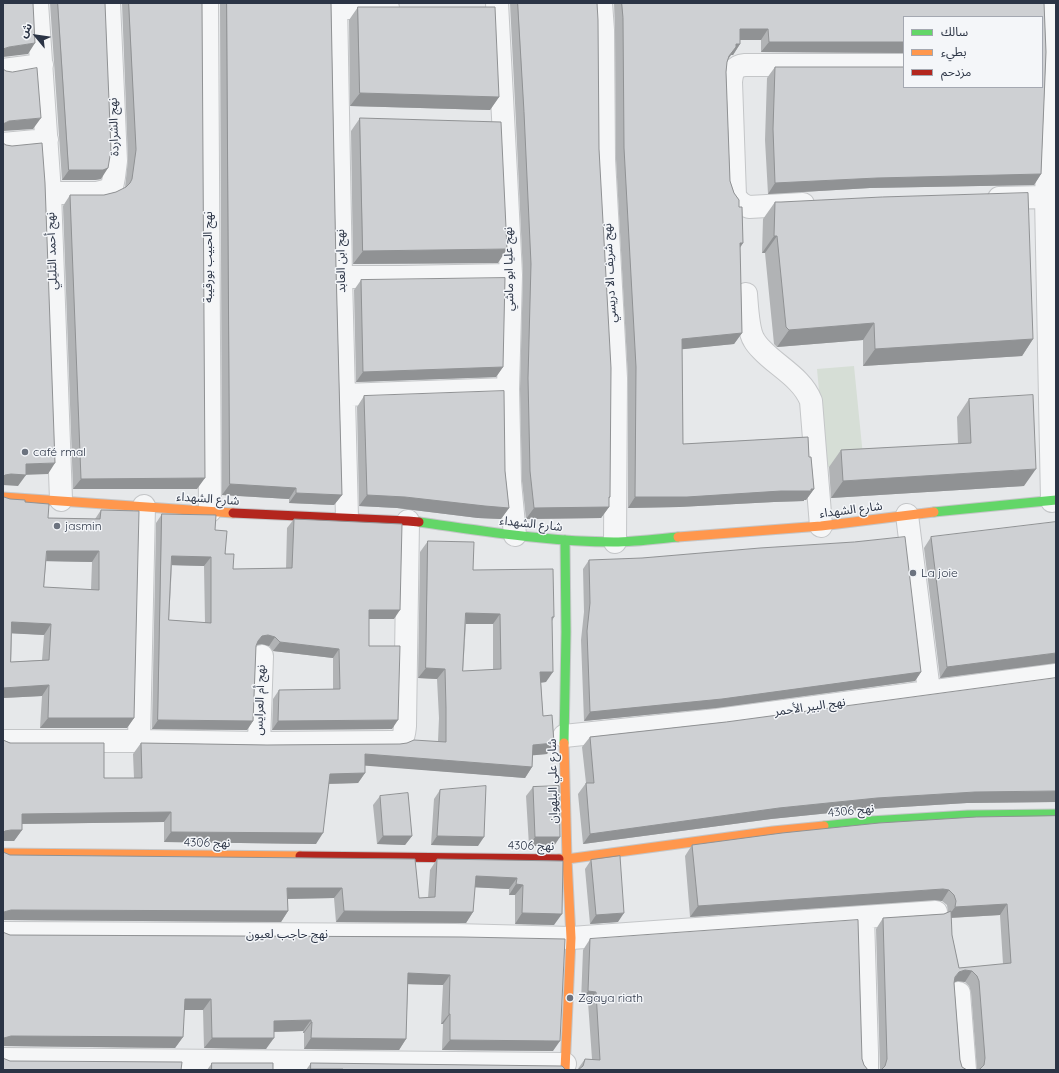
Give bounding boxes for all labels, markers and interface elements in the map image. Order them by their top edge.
north arrow [16,16,56,56]
legend [903,16,1043,88]
text: ش [16,20,35,40]
text: سالك [941,24,968,39]
text: بطيء [941,44,967,59]
text: مزدحم [941,64,971,79]
street label: نهج الشراردة [106,98,122,156]
street label: نهج الحبيب بورقيبة [201,211,215,303]
street label: نهج أحمد التليلي [43,212,61,290]
street label: نهج شريف الا دريسي [600,223,620,323]
street label: نهج عليا ابو ماشي [501,227,517,311]
street label: نهج ابن العابد [333,229,349,293]
place label: café rmal [33,445,86,459]
marker: café rmal [20,447,30,457]
street label: شارع الشهداء [176,490,240,508]
street label: شارع الشهداء [819,499,883,521]
street label: شارع الشهداء [499,514,563,534]
place label: jasmin [65,519,102,533]
marker: jasmin [52,521,62,531]
place label: La joie [921,566,958,580]
marker: La joie [908,568,918,578]
street label: نهج أم العرايس [252,664,268,736]
street label: نهج البير الأحمر [774,695,846,719]
street label: شارع علي البلهوان [545,738,561,824]
street label: نهج 4306 [827,801,875,821]
street label: نهج 4306 [184,835,230,851]
street label: نهج 4306 [508,838,554,854]
street label: نهج حاجب لعيون [246,927,328,941]
place label: Zgaya riath [578,991,643,1005]
marker: Zgaya riath [565,993,575,1003]

